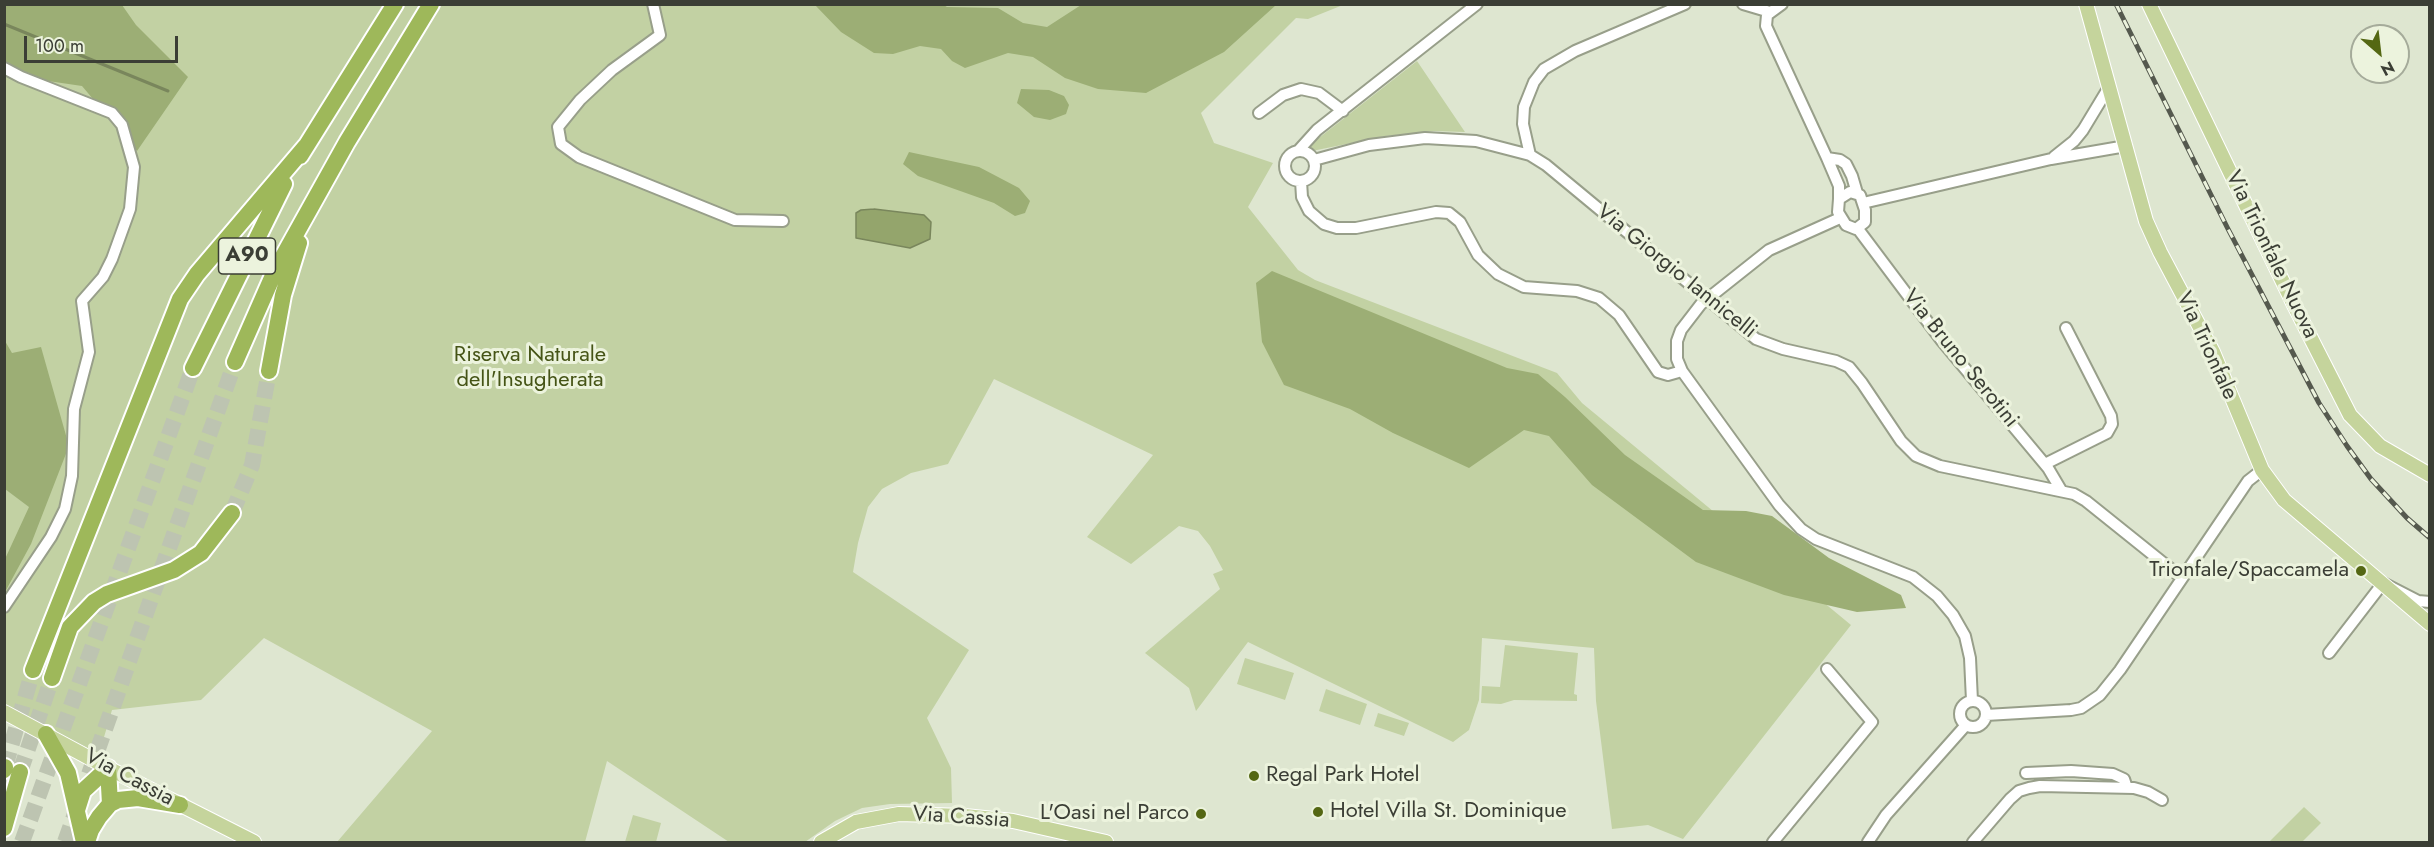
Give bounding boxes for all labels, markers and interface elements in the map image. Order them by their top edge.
scale bar [27,24,182,62]
north arrow [2350,24,2410,84]
text: 100 m [35,33,84,59]
text: N [2377,55,2399,82]
street label: Via Trionfale Nuova [2219,167,2323,343]
street label: Via Giorgio Iannicelli [1590,199,1762,345]
road number: A90 [218,238,276,274]
street label: Via Bruno Serotini [1896,285,2024,433]
street label: Via Trionfale [2170,288,2242,404]
park label: Riserva Naturale dell'Insugherata [454,343,606,394]
place label: Trionfale/Spaccamela [2149,558,2349,584]
marker: Trionfale/Spaccamela [2354,564,2368,578]
street label: Via Cassia [80,744,178,812]
place label: Regal Park Hotel [1266,763,1420,789]
marker: Regal Park Hotel [1247,769,1261,783]
place label: Hotel Villa St. Dominique [1330,799,1567,825]
street label: Via Cassia [912,801,1010,835]
place label: L'Oasi nel Parco [1040,801,1189,827]
marker: Hotel Villa St. Dominique [1311,805,1325,819]
marker: L'Oasi nel Parco [1194,807,1208,821]

